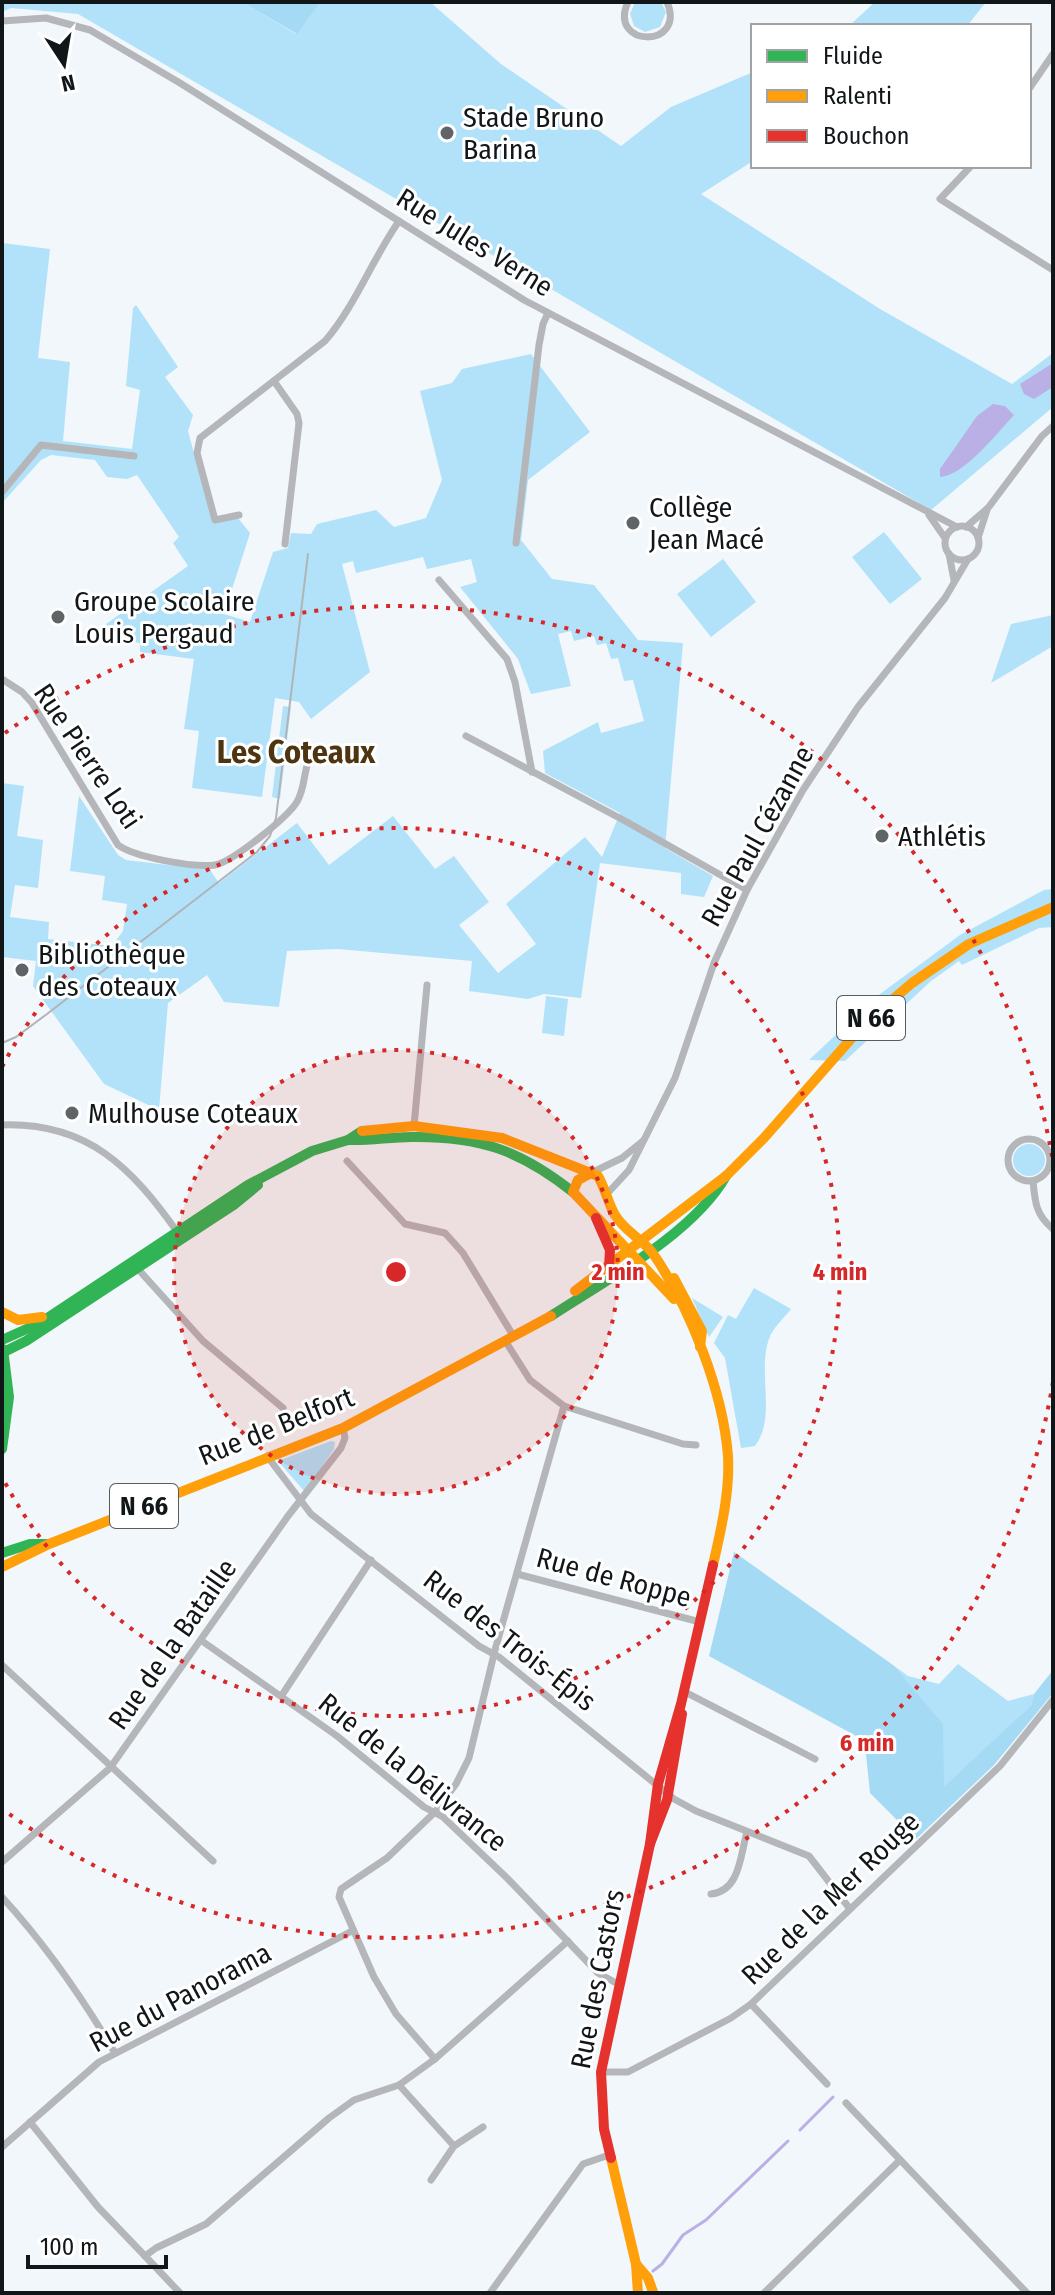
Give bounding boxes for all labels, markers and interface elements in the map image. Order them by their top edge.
north arrow [24,24,104,104]
legend [751,24,1031,168]
text: Fluide [823,42,883,70]
text: N [59,68,77,98]
text: Ralenti [823,82,892,110]
place label: Stade Bruno Barina [463,101,604,166]
text: Bouchon [823,122,910,150]
marker: Stade Bruno Barina [438,124,456,142]
street label: Rue Jules Verne [391,181,559,304]
place label: Collège Jean Macé [649,491,764,556]
marker: Collège Jean Macé [624,514,642,532]
place label: Groupe Scolaire Louis Pergaud [74,585,255,650]
marker: Groupe Scolaire Louis Pergaud [49,608,67,626]
street label: Rue Pierre Loti [27,678,148,835]
district label: Les Coteaux [217,733,376,771]
street label: Rue Paul Cézanne [694,740,821,932]
place label: Athlétis [898,820,986,853]
marker: Athlétis [873,827,891,845]
place label: Bibliothèque des Coteaux [38,938,186,1003]
marker: Bibliothèque des Coteaux [13,961,31,979]
road number: N 66 [837,996,905,1040]
place label: Mulhouse Coteaux [88,1097,299,1130]
marker: Mulhouse Coteaux [63,1104,81,1122]
centre of rings [382,1258,410,1286]
text: 2 min [590,1258,645,1286]
text: 4 min [813,1258,867,1286]
street label: Rue de Belfort [194,1380,359,1473]
road number: N 66 [110,1484,178,1528]
street label: Rue de Roppe [533,1541,695,1614]
street label: Rue de la Bataille [101,1553,243,1736]
street label: Rue des Trois-Épis [417,1563,602,1718]
street label: Rue de la Délivrance [312,1686,514,1859]
text: 6 min [840,1729,894,1757]
street label: Rue de la Mer Rouge [735,1805,926,1992]
street label: Rue des Castors [564,1887,631,2072]
street label: Rue du Panorama [84,1936,277,2059]
scale bar [28,2219,166,2269]
text: 100 m [40,2233,98,2261]

